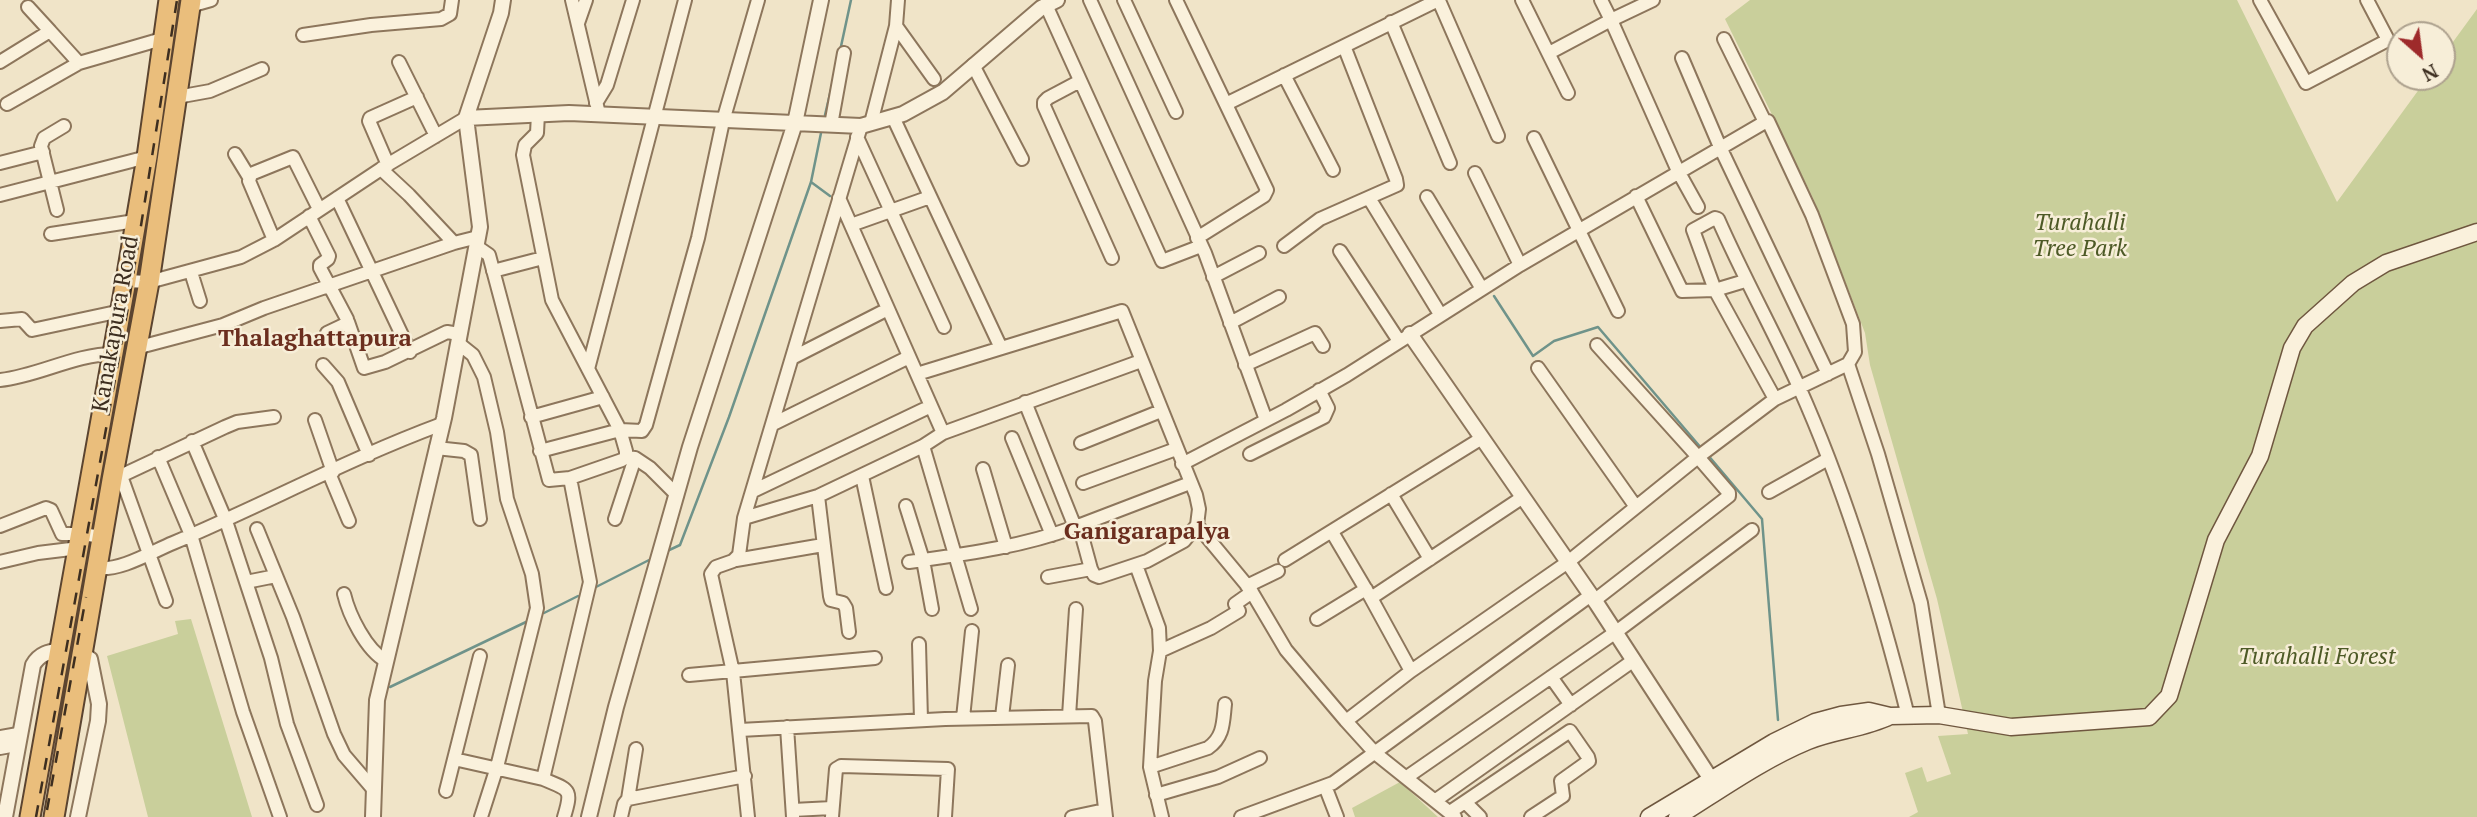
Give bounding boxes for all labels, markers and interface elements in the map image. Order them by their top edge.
north arrow [2386,21,2456,91]
text: N [2418,59,2442,88]
park label: Turahalli Tree Park [2033,209,2127,263]
street label: Kanakapura Road [87,234,145,414]
district label: Thalaghattapura [218,325,412,353]
district label: Ganigarapalya [1064,518,1230,546]
park label: Turahalli Forest [2238,643,2396,671]

